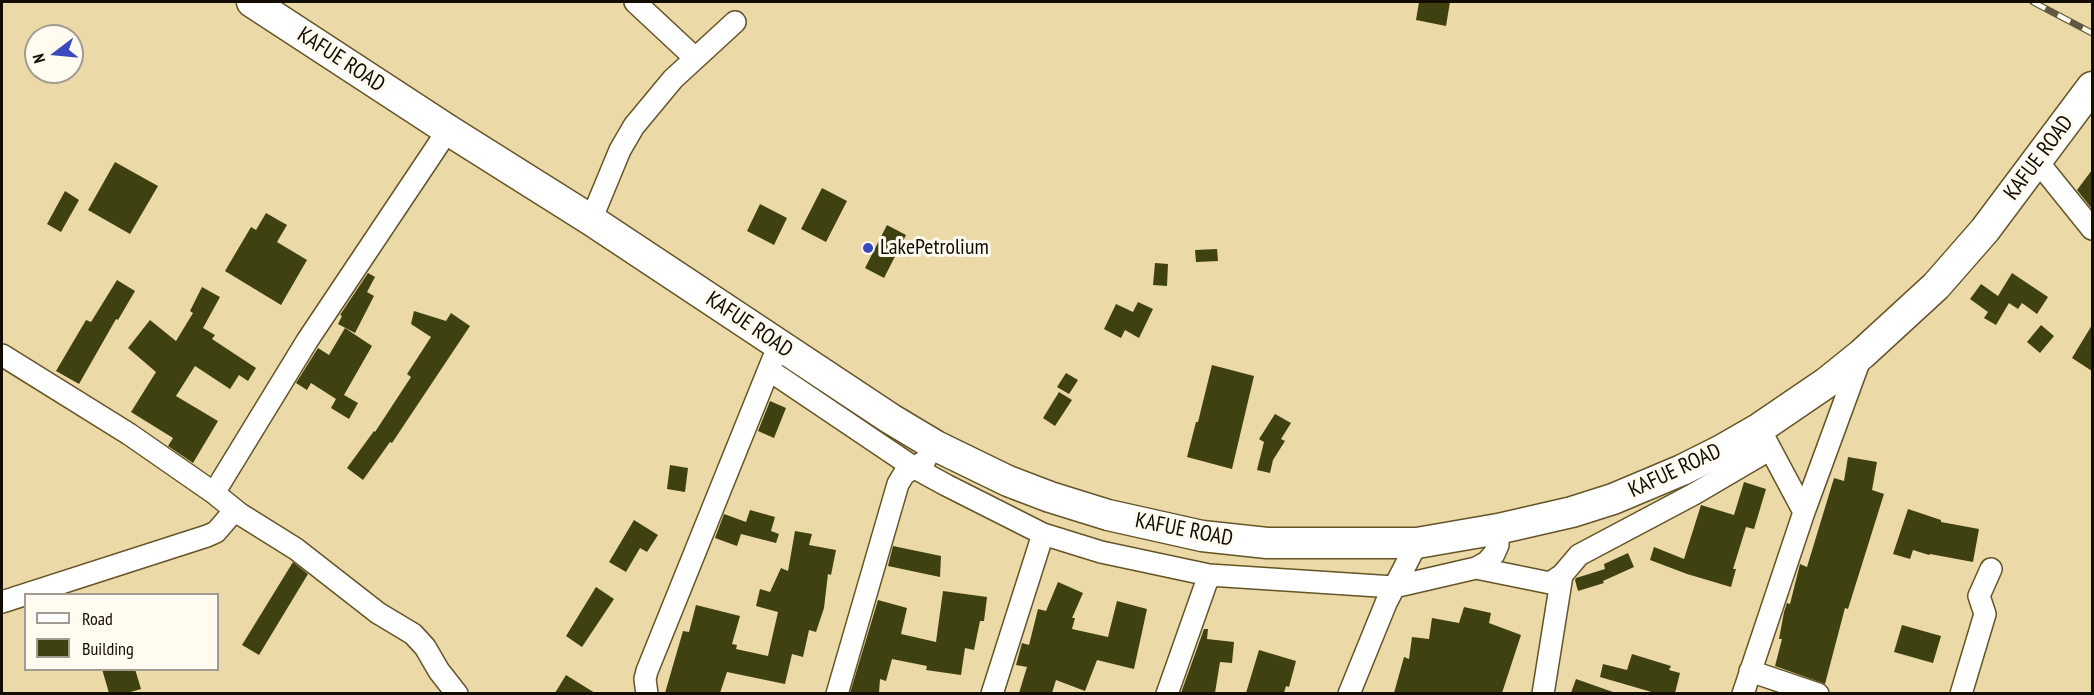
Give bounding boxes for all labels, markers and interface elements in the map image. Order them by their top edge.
street label: KAFUE ROAD [292,22,390,98]
north arrow [24,24,84,84]
text: N [28,52,49,65]
street label: KAFUE ROAD [1999,111,2079,205]
place label: LakePetrolium [880,235,989,261]
marker: LakePetrolium [861,241,875,255]
street label: KAFUE ROAD [701,286,797,364]
street label: KAFUE ROAD [1625,438,1725,504]
street label: KAFUE ROAD [1133,508,1235,552]
legend [24,593,219,671]
text: Road [82,607,113,630]
text: Building [82,637,134,660]

